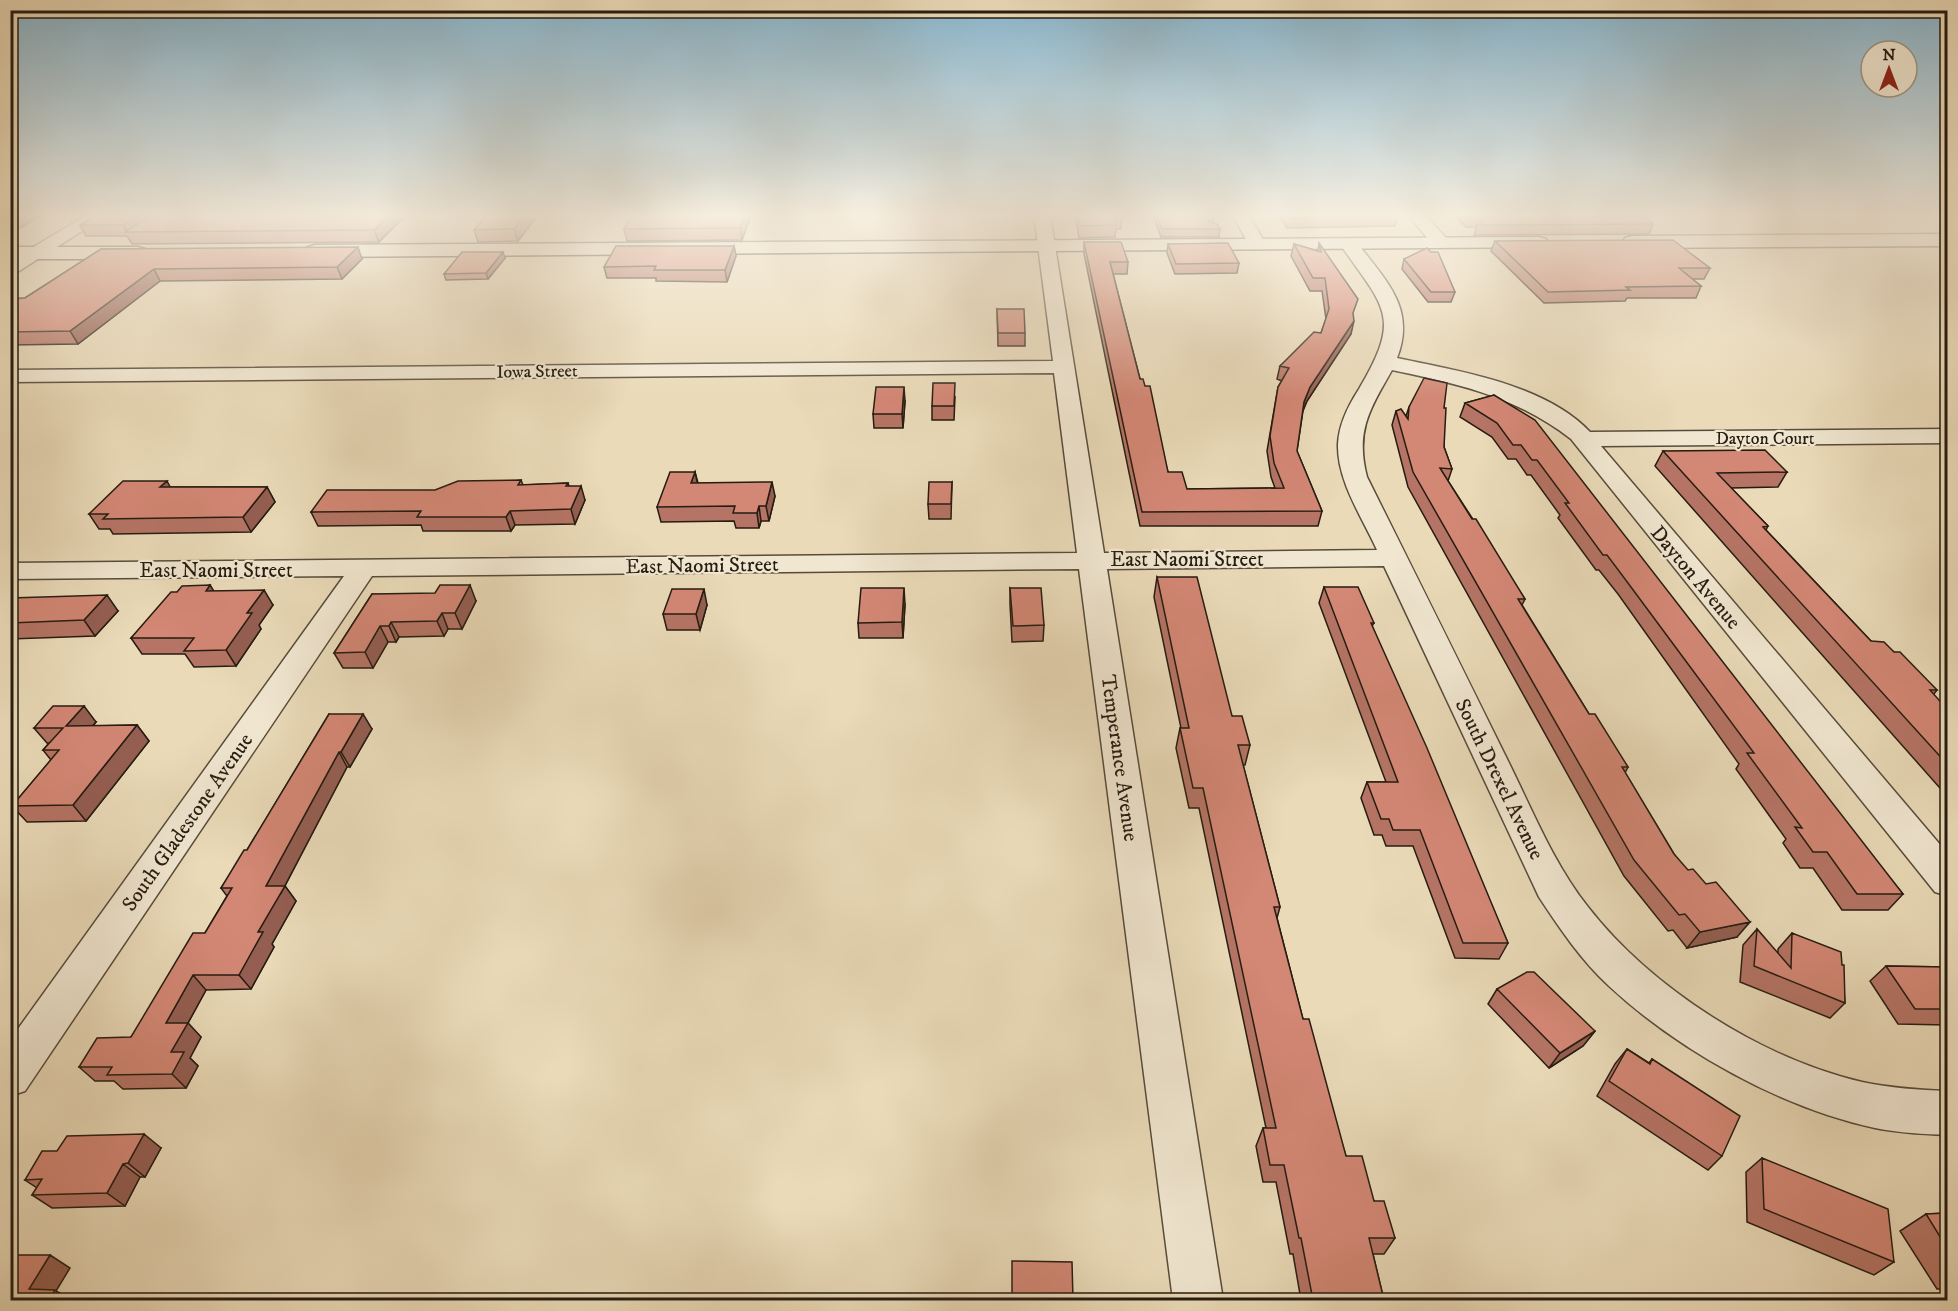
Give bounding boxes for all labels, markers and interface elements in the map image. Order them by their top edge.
north arrow [1859,39,1919,99]
text: N [1882,45,1896,65]
street label: Iowa Street [496,360,578,384]
street label: Dayton Court [1715,428,1815,450]
street label: Dayton Avenue [1644,520,1746,635]
street label: East Naomi Street [1110,547,1264,573]
street label: East Naomi Street [625,552,779,580]
street label: East Naomi Street [139,558,293,584]
street label: Temperance Avenue [1094,673,1144,843]
street label: South Drexel Avenue [1449,695,1550,865]
street label: South Gladestone Avenue [117,728,259,917]

